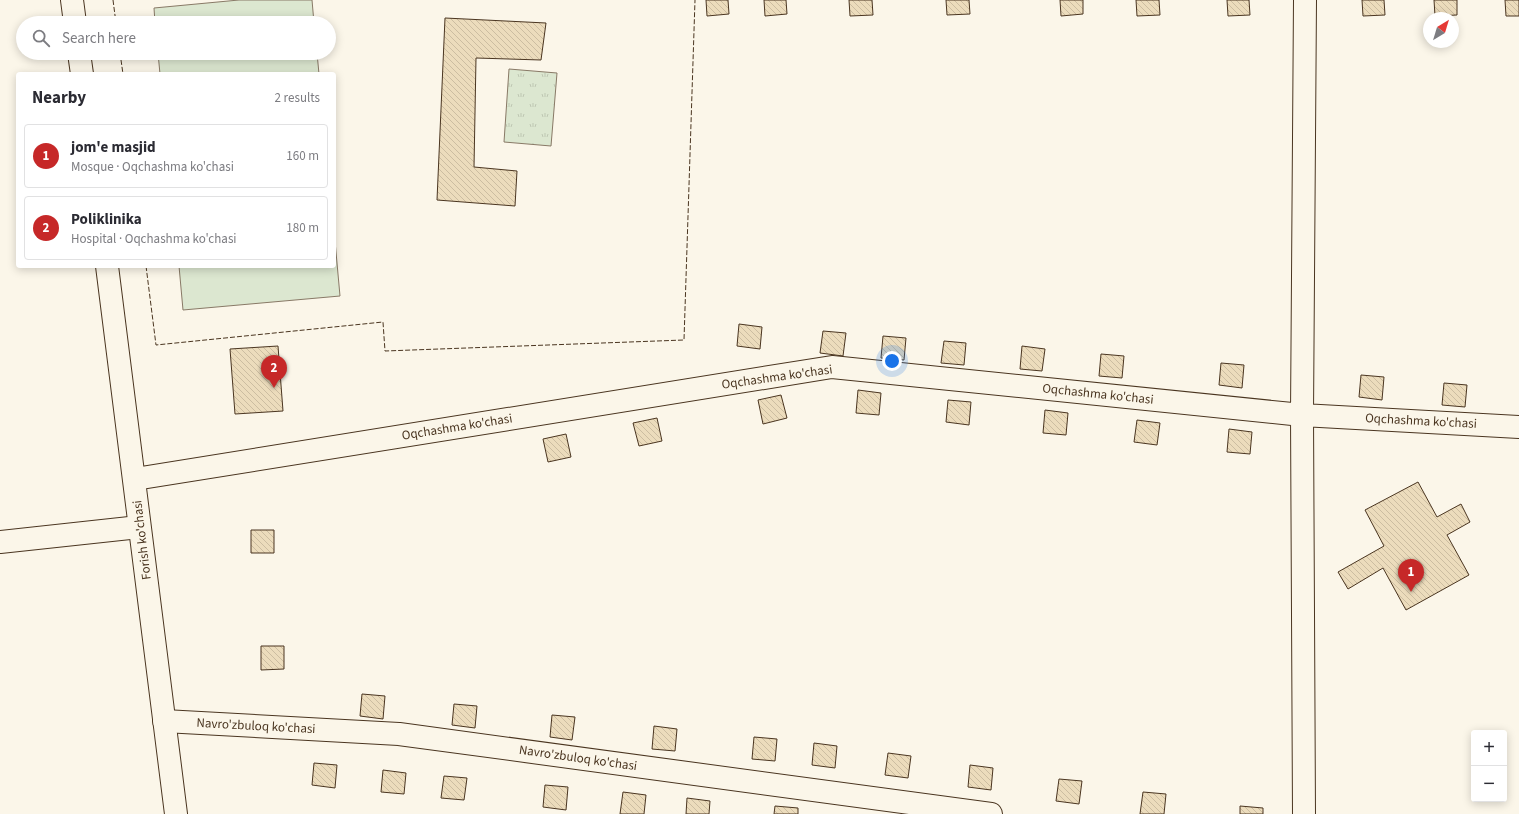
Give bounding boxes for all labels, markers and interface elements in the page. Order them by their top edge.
north arrow [1423,12,1459,48]
search box [16,16,336,60]
icon: search [30,27,52,49]
text: Search here [62,28,136,49]
text: Nearby [32,86,86,110]
text: 2 results [275,89,320,107]
text: jom'e masjid [71,137,156,158]
text: 1 [43,147,49,165]
text: 160 m [286,147,319,165]
text: Mosque · Oqchashma ko'chasi [71,158,234,176]
text: Poliklinika [71,209,142,230]
text: 2 [43,219,49,237]
text: 180 m [286,219,319,237]
text: Hospital · Oqchashma ko'chasi [71,230,237,248]
your location [882,351,902,371]
pin: 2 [261,355,287,388]
street label: Oqchashma ko'chasi [720,360,834,394]
street label: Oqchashma ko'chasi [1041,379,1155,409]
street label: Oqchashma ko'chasi [400,409,514,445]
street label: Oqchashma ko'chasi [1365,409,1477,433]
street label: Forish ko'chasi [128,499,156,581]
pin: 1 [1398,559,1424,592]
street label: Navro'zbuloq ko'chasi [196,714,316,738]
map controls [1471,730,1507,802]
button: + [1471,730,1507,766]
street label: Navro'zbuloq ko'chasi [518,741,638,775]
button: − [1471,766,1507,802]

